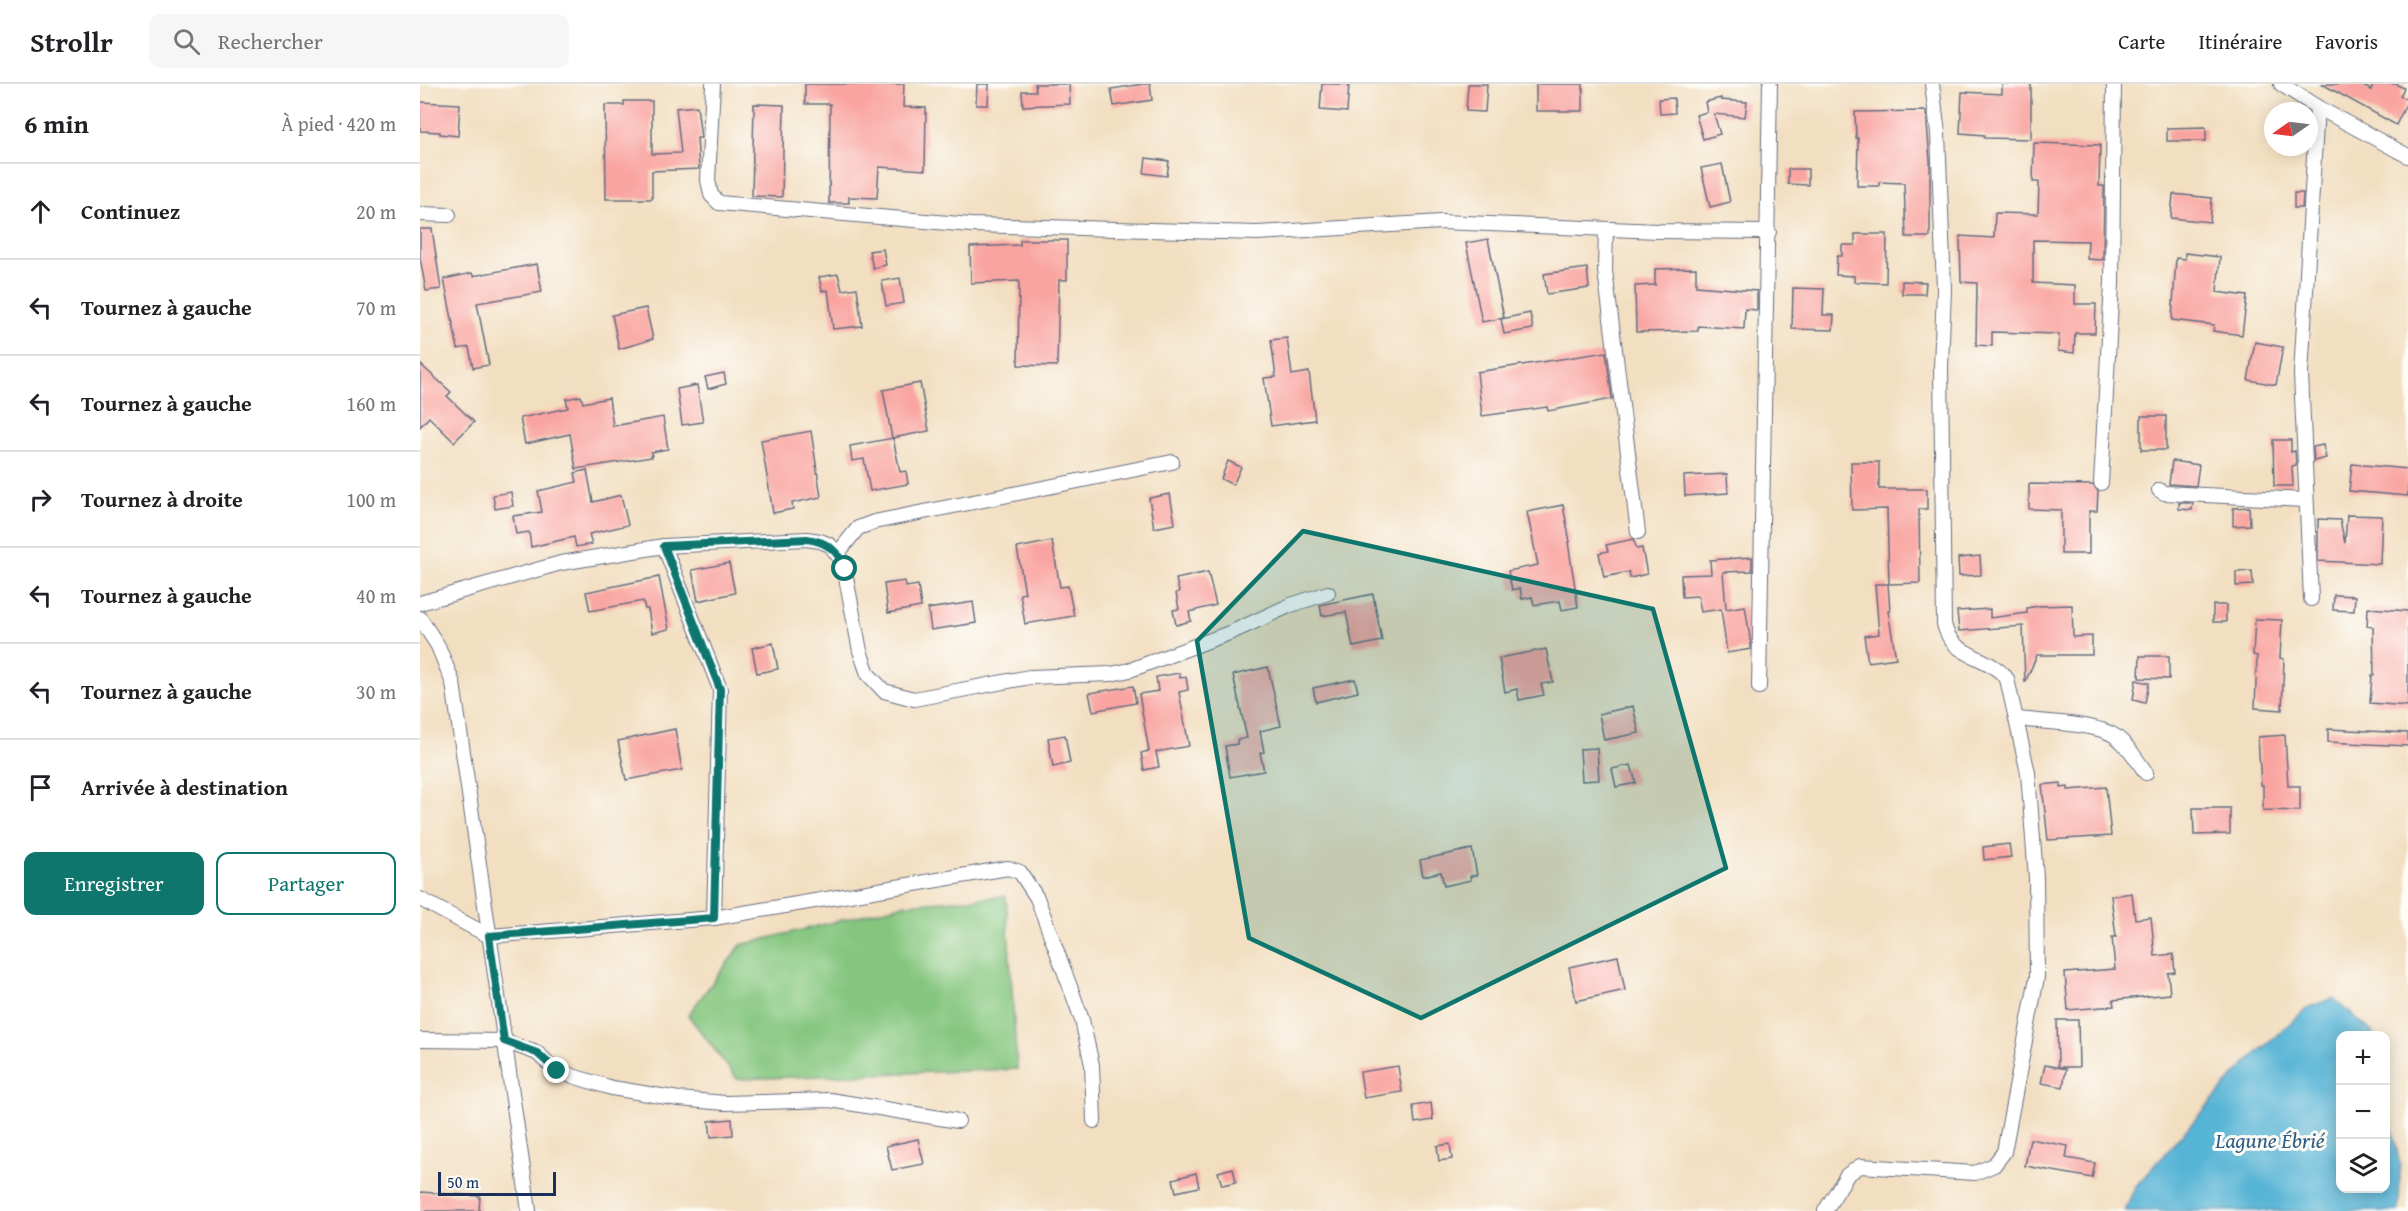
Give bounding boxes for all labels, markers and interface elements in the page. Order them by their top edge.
search box [149,14,569,68]
text: Strollr [30,21,113,62]
icon: search [170,25,203,58]
text: Rechercher [218,25,323,57]
text: Carte [2118,26,2165,57]
text: Itinéraire [2198,26,2282,57]
text: Favoris [2315,26,2378,57]
north arrow [2264,102,2318,156]
text: 6 min [24,104,89,143]
text: À pied · 420 m [281,109,396,138]
icon: ahead [24,195,57,228]
text: Continuez [81,195,180,227]
text: 20 m [356,197,396,226]
icon: left [24,291,57,324]
text: Tournez à gauche [81,291,252,323]
text: 70 m [356,293,396,322]
icon: left [24,387,57,420]
text: Tournez à gauche [81,387,252,419]
text: 160 m [346,389,396,418]
icon: right [24,483,57,516]
text: Tournez à droite [81,483,243,515]
text: 100 m [346,485,396,514]
route start [831,555,857,581]
icon: left [24,579,57,612]
text: Tournez à gauche [81,579,252,611]
text: 40 m [356,581,396,610]
icon: left [24,675,57,708]
text: Tournez à gauche [81,675,252,707]
text: 30 m [356,677,396,706]
icon: arrive [24,771,57,804]
text: Arrivée à destination [81,771,288,803]
button: Enregistrer [24,852,204,915]
button: Partager [216,852,396,915]
map controls [2336,1031,2390,1193]
button: + [2336,1031,2390,1085]
route end [543,1057,569,1083]
button: − [2336,1085,2390,1139]
water label: Lagune Ébrié [2214,1124,2326,1156]
button: layers [2336,1139,2390,1193]
scale bar [438,1169,556,1196]
text: 50 m [447,1170,479,1194]

